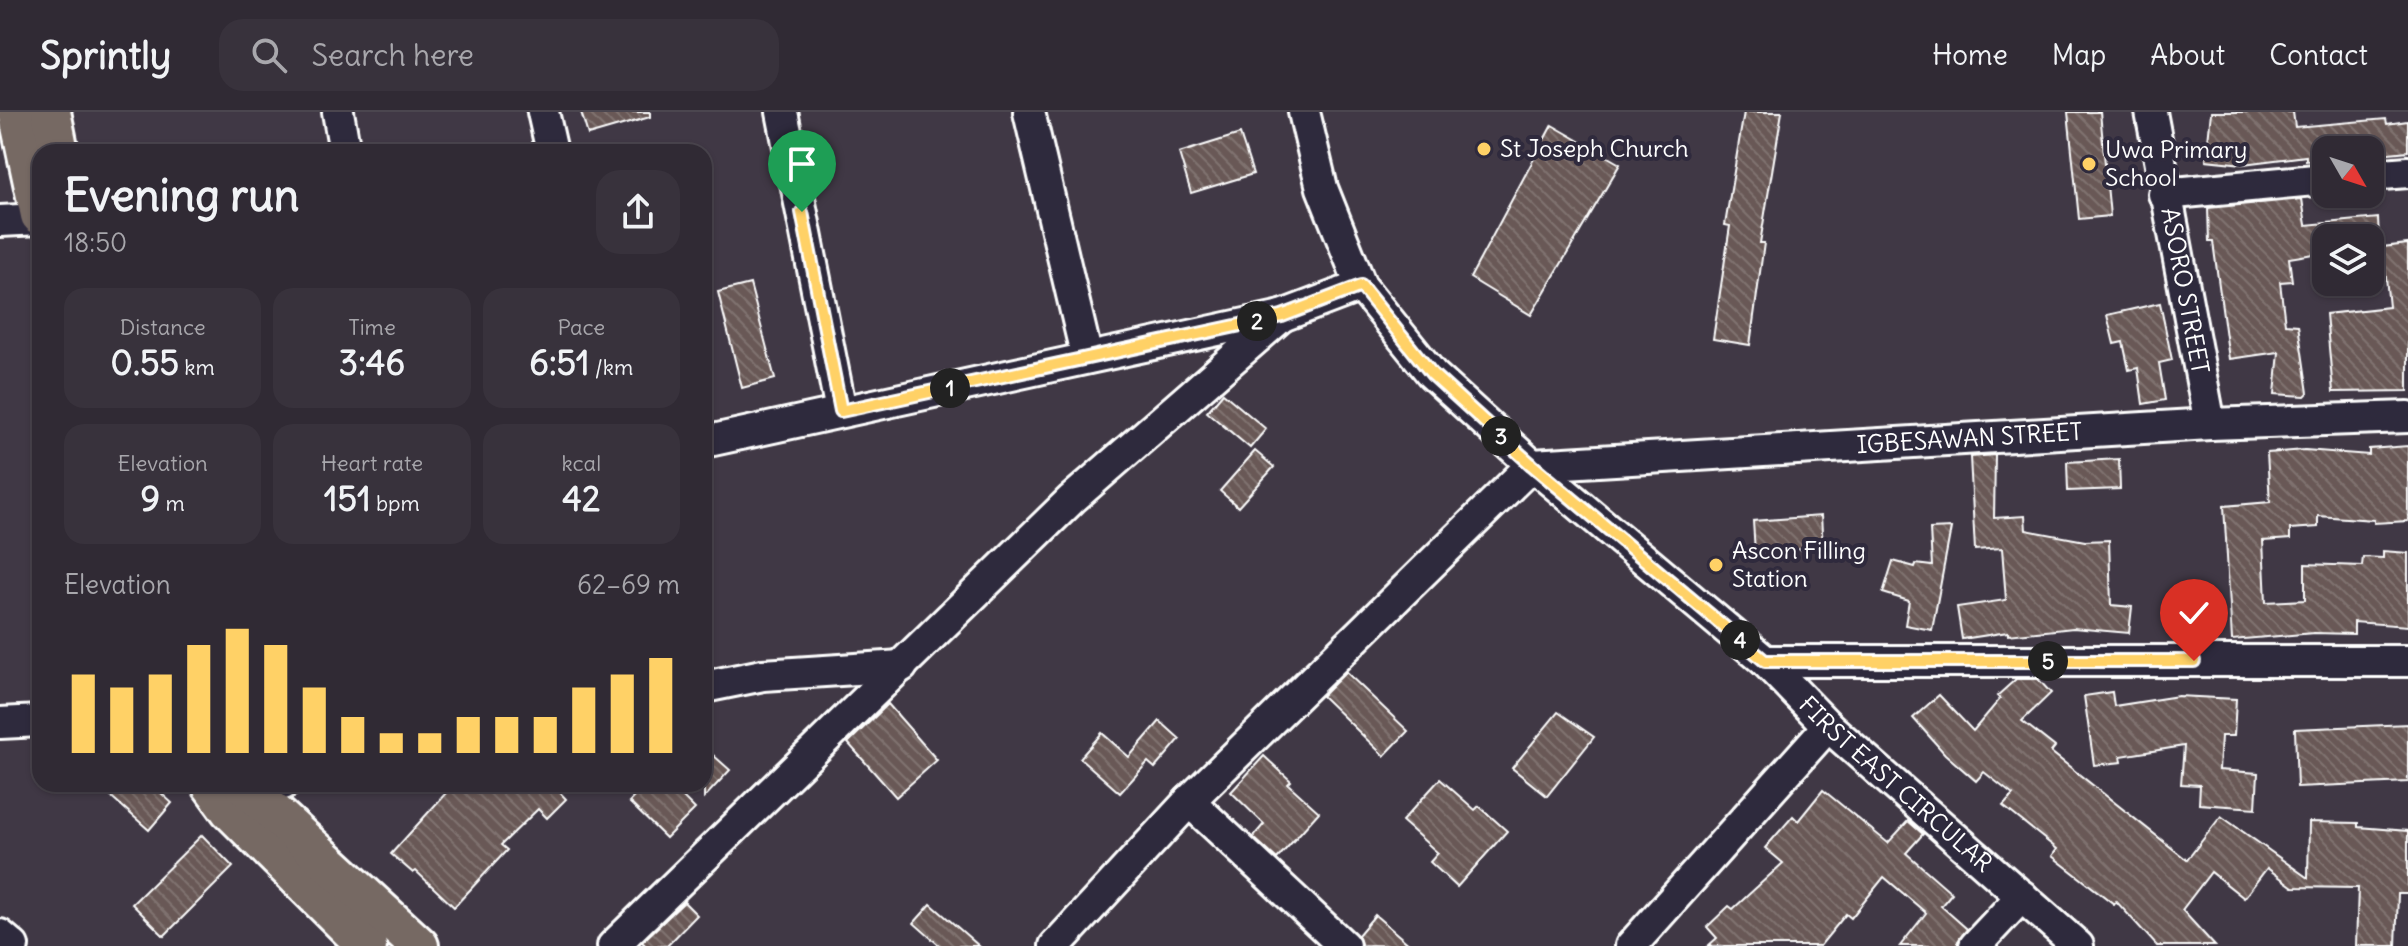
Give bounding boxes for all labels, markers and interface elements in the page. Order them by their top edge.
search box [219,19,779,91]
text: Sprintly [40,32,171,79]
icon: search [247,33,291,77]
text: Search here [311,36,474,74]
text: Home [1932,37,2008,73]
text: Map [2052,37,2106,73]
text: About [2150,37,2225,73]
text: Contact [2269,37,2368,73]
pin [768,130,836,212]
place label: St Joseph Church [1500,133,1689,163]
place label: Uwa Primary School [2105,134,2247,192]
north arrow [2312,136,2384,208]
map controls [2312,136,2384,296]
marker: St Joseph Church [1475,140,1493,158]
icon: arrive [780,142,824,186]
marker: Uwa Primary School [2080,155,2098,173]
text: Evening run [64,168,299,223]
button: share [596,170,680,254]
street label: ASORO STREET [2155,205,2216,376]
button: layers [2312,224,2384,296]
text: 18:50 [64,226,127,259]
pin: 2 [1237,301,1277,341]
text: 2 [1251,307,1263,335]
text: Distance [120,313,206,341]
text: Time [348,313,396,341]
text: Pace [557,313,605,341]
text: 0.55 [111,341,179,384]
text: 3:46 [339,341,405,384]
text: 6:51 [529,341,590,384]
text: km [179,353,215,381]
text: /km [590,353,633,381]
pin: 1 [930,368,970,408]
text: 1 [946,374,954,402]
pin: 3 [1481,416,1521,456]
street label: IGBESAWAN STREET [1856,416,2083,459]
text: 3 [1495,422,1507,450]
text: Elevation [118,449,208,477]
text: Heart rate [321,449,423,477]
text: kcal [562,449,601,477]
text: 9 [141,477,160,520]
text: 151 [324,477,371,520]
text: 42 [562,477,600,520]
text: m [160,489,185,517]
text: bpm [371,489,420,517]
place label: Ascon Filling Station [1732,535,1866,593]
marker: Ascon Filling Station [1707,556,1725,574]
text: Elevation [64,568,171,601]
text: 62–69 m [577,568,680,601]
pin [2160,579,2228,661]
icon: check [2172,591,2216,635]
pin: 4 [1720,620,1760,660]
text: 4 [1734,626,1746,654]
pin: 5 [2028,641,2068,681]
text: 5 [2042,647,2054,675]
street label: FIRST EAST CIRCULAR [1793,689,1999,878]

